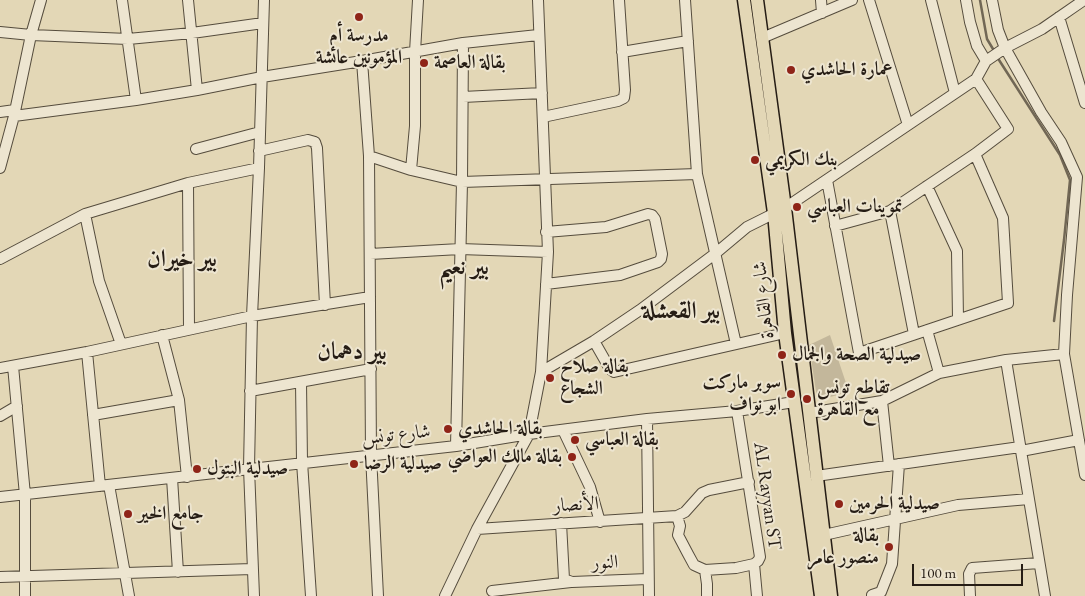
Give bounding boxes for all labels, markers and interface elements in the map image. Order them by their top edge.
marker: مدرسة أم المؤمونين عائشة [353,11,365,23]
place label: مدرسة أم المؤمونين عائشة [316,25,402,69]
place label: بقالة العاصمة [434,52,506,74]
marker: بقالة العاصمة [418,57,430,69]
place label: عمارة الحاشدي [801,59,893,81]
marker: عمارة الحاشدي [785,64,797,76]
place label: بنك الكريمي [765,149,838,171]
marker: بنك الكريمي [749,154,761,166]
place label: تموينات العباسي [807,196,902,218]
marker: تموينات العباسي [791,201,803,213]
district label: بير خيران [147,245,217,273]
district label: بير نعيم [439,253,489,281]
street label: شارع القاهرة [749,260,779,340]
district label: بير القعشلة [642,297,720,325]
district label: بير دهمان [317,338,387,366]
place label: صيدلية الصحة والجمال [792,344,921,366]
marker: صيدلية الصحة والجمال [776,349,788,361]
place label: بقالة صلاح الشجاع [560,356,629,400]
marker: بقالة صلاح الشجاع [544,372,556,384]
place label: سوبر ماركت ابو نواف [703,372,781,416]
place label: تقاطع تونس مع القاهرة [817,377,889,421]
marker: سوبر ماركت ابو نواف [785,388,797,400]
marker: تقاطع تونس مع القاهرة [801,393,813,405]
place label: بقالة الحاشدي [458,418,543,440]
street label: شارع تونس [360,420,432,450]
marker: بقالة الحاشدي [442,423,454,435]
place label: بقالة العباسي [585,429,659,451]
marker: بقالة العباسي [569,434,581,446]
street label: AL Rayyan ST [748,441,786,551]
place label: بقالة مالك العواضي [448,446,562,468]
marker: بقالة مالك العواضي [566,451,578,463]
place label: صيدلية الرضا [364,453,442,475]
place label: صيدلية البتول [207,458,288,480]
marker: صيدلية الرضا [348,458,360,470]
marker: صيدلية البتول [191,463,203,475]
street label: الأنصار [553,492,599,518]
place label: صيدلية الحرمين [849,493,940,515]
marker: صيدلية الحرمين [833,498,845,510]
place label: جامع الخير [138,503,203,525]
marker: جامع الخير [122,508,134,520]
place label: بقالة منصور عامر [807,525,879,569]
marker: بقالة منصور عامر [883,541,895,553]
street label: النور [592,551,618,575]
scale bar [915,554,1026,586]
text: 100 m [920,563,956,582]

